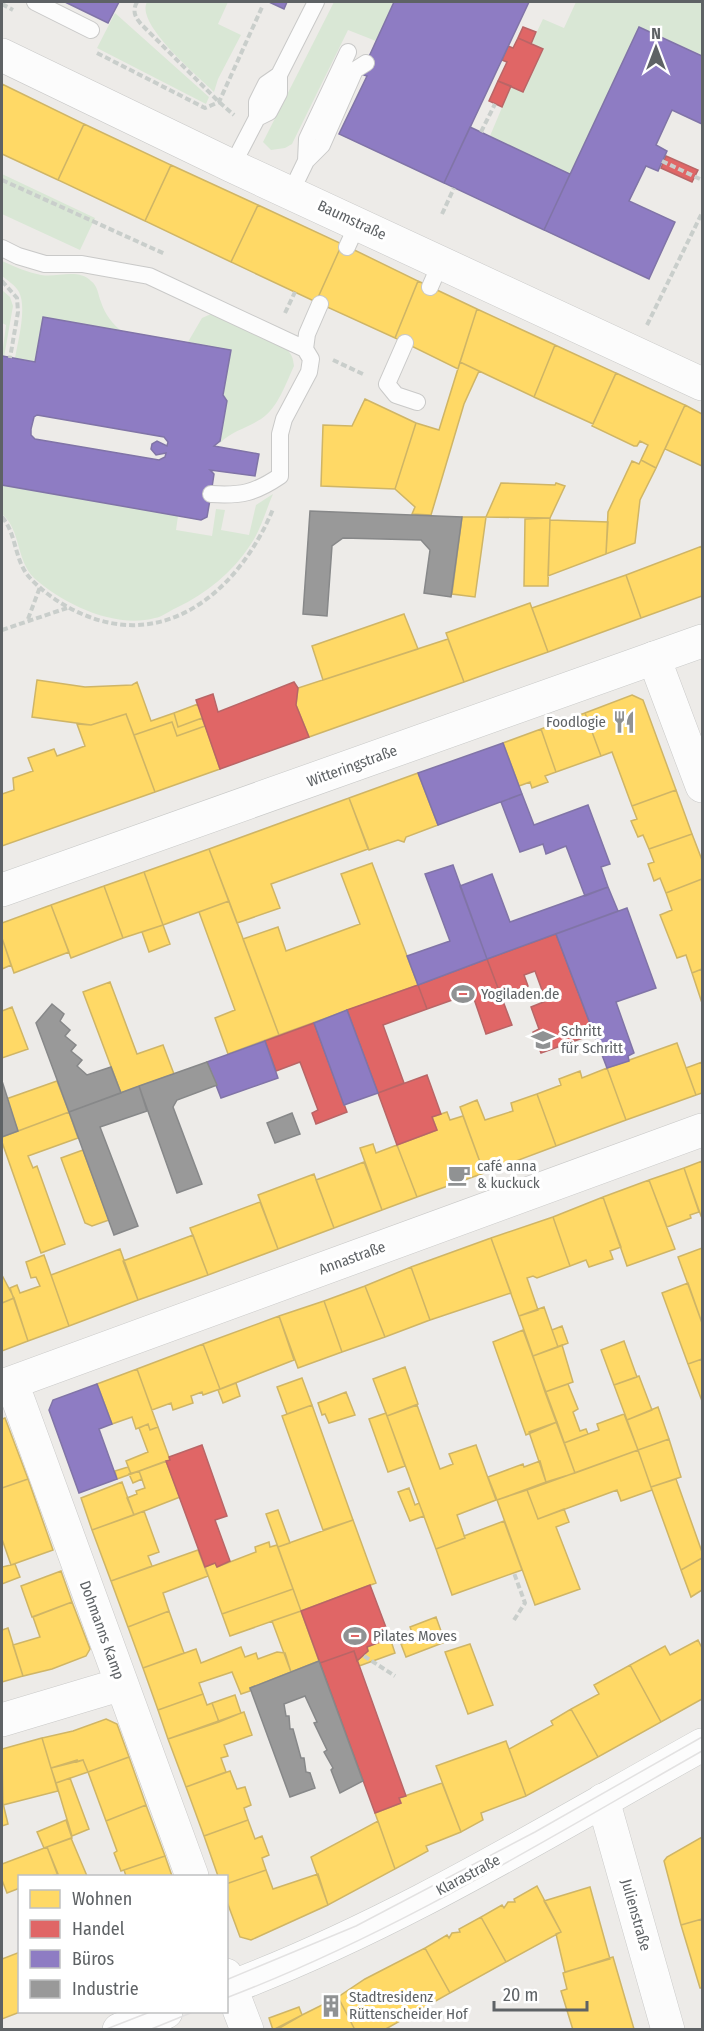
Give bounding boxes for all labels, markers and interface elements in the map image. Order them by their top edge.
north arrow [626,18,686,78]
text: N [651,24,661,43]
street label: Baumstraße [315,196,389,244]
restaurant icon: Foodlogie [611,709,637,735]
place label: Foodlogie [546,713,606,731]
street label: Witteringstraße [304,741,400,791]
sports icon: Yogiladen.de [450,981,476,1007]
place label: Yogiladen.de [481,985,559,1003]
place label: Schritt für Schritt [561,1022,623,1057]
school or university icon: Schritt für Schritt [530,1027,556,1053]
place label: café anna & kuckuck [477,1157,540,1192]
cafe icon: café anna & kuckuck [446,1162,472,1188]
street label: Annastraße [316,1238,388,1278]
street label: Dohmanns Kamp [76,1578,128,1682]
sports icon: Pilates Moves [342,1623,368,1649]
place label: Pilates Moves [373,1627,457,1645]
street label: Klarastraße [433,1851,503,1899]
legend [18,1875,228,2013]
street label: Julienstraße [617,1877,655,1953]
text: Wohnen [72,1888,132,1910]
text: Handel [72,1918,125,1940]
text: Büros [72,1948,115,1970]
scale bar [494,1974,587,2012]
text: Industrie [72,1978,139,2000]
text: 20 m [503,1984,538,2006]
place label: Stadtresidenz Rüttenscheider Hof [349,1988,469,2023]
building icon: Stadtresidenz Rüttenscheider Hof [318,1993,344,2019]

